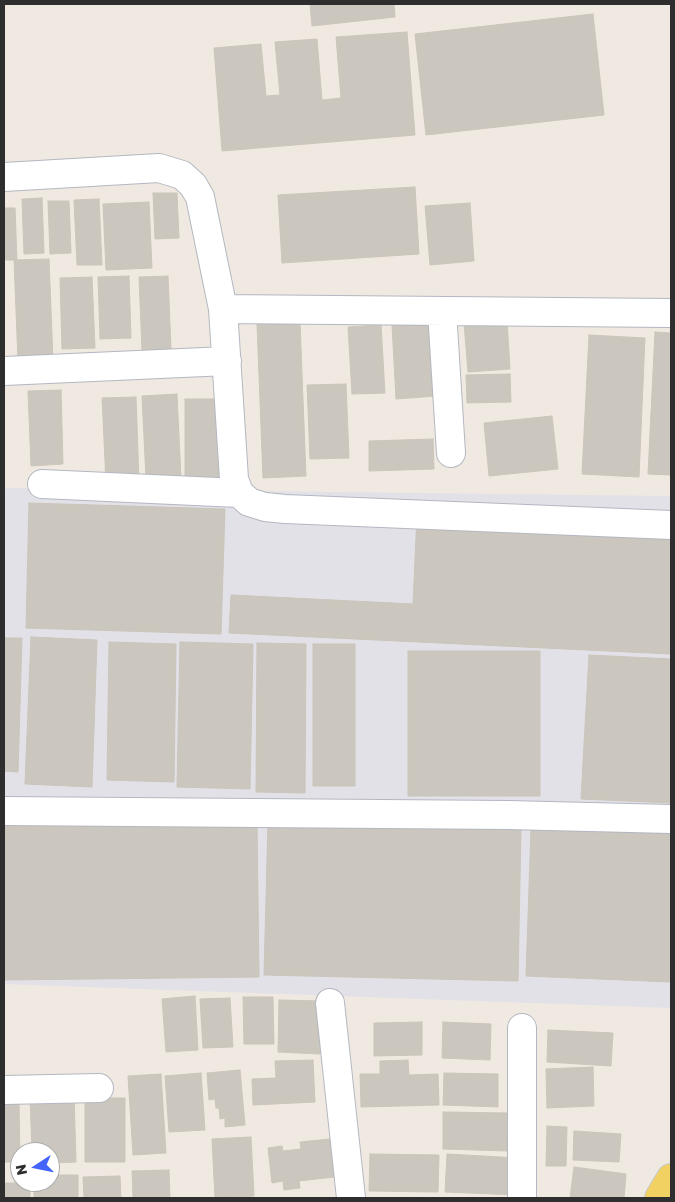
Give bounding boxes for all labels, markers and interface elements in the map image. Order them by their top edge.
north arrow [10,1142,60,1192]
text: N [11,1163,30,1177]

